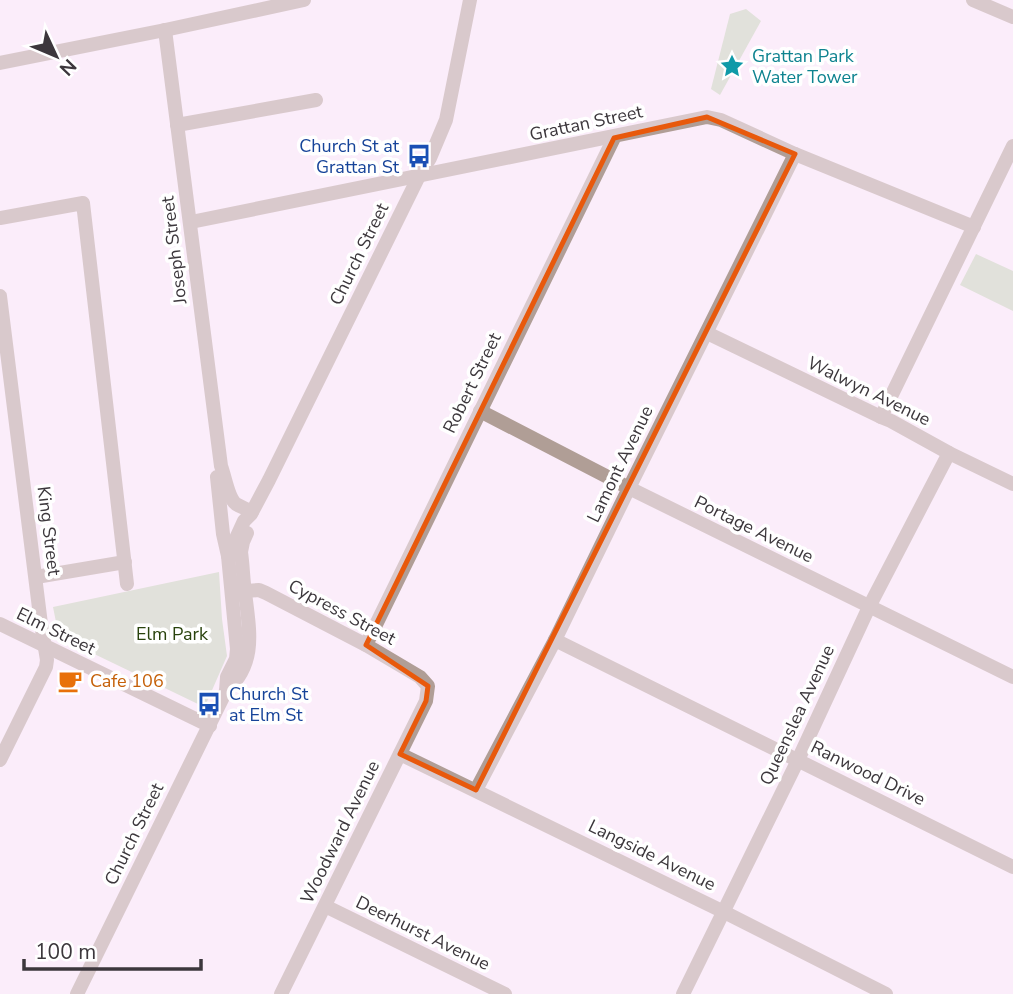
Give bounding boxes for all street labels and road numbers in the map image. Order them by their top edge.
street label: Grattan Street [527,99,645,147]
street label: Joseph Street [155,194,193,306]
street label: Church Street [324,198,394,309]
street label: Robert Street [437,328,507,437]
street label: Walwyn Avenue [803,351,935,431]
street label: Lamont Avenue [581,402,659,526]
street label: King Street [32,485,66,578]
street label: Portage Avenue [690,490,818,568]
street label: Cypress Street [284,574,401,651]
street label: Elm Street [13,602,100,661]
street label: Queenslea Avenue [754,641,840,789]
street label: Ranwood Drive [807,735,929,811]
street label: Woodward Avenue [295,756,385,908]
street label: Church Street [99,778,169,889]
street label: Langside Avenue [584,814,720,896]
street label: Deerhurst Avenue [352,890,494,976]

